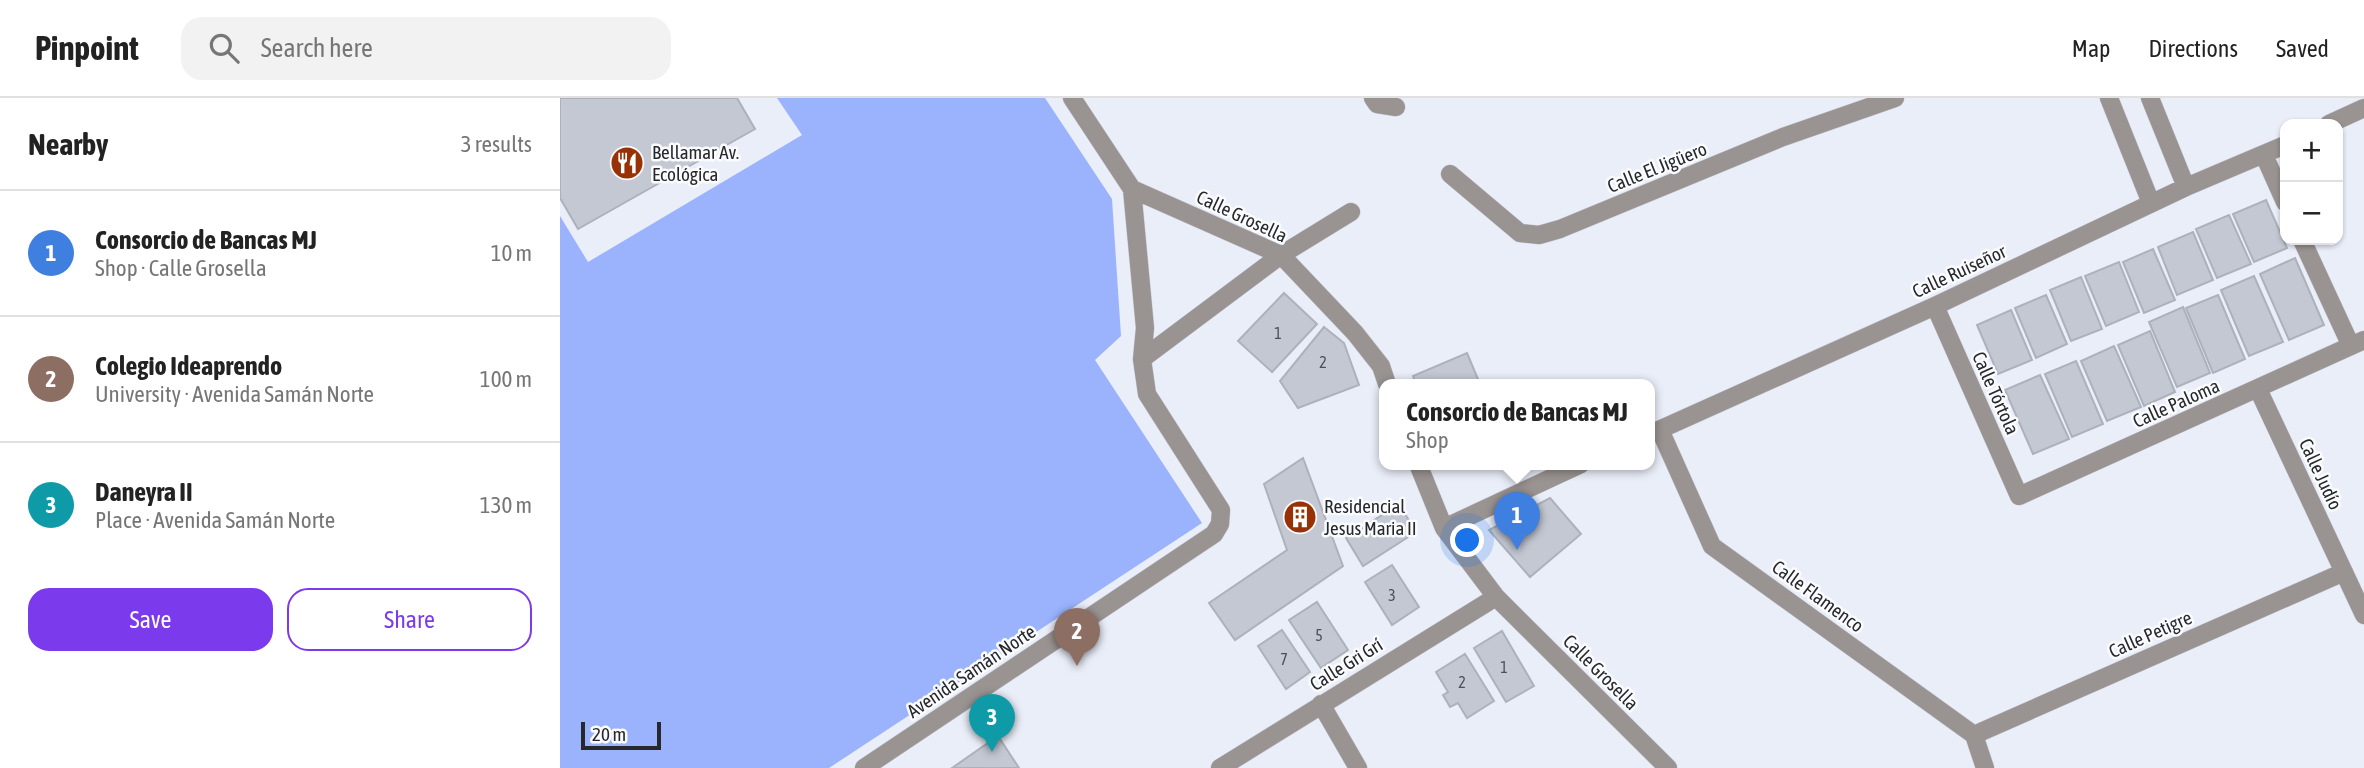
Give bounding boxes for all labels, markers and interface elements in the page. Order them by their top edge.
search box [181,17,671,80]
text: Pinpoint [35,29,139,67]
icon: search [205,29,243,67]
text: Search here [261,33,373,63]
text: Map [2072,35,2110,62]
text: Directions [2148,35,2238,62]
text: Saved [2276,35,2329,62]
map controls [2280,119,2343,245]
button: + [2280,119,2343,182]
text: Nearby [28,127,108,161]
text: 3 results [461,131,532,157]
street label: Calle El Jigüero [1604,137,1710,197]
place label: Bellamar Av. Ecológica [652,141,739,185]
restaurant icon: Bellamar Av. Ecológica [608,144,646,182]
button: − [2280,182,2343,245]
street label: Calle Grosella [1193,185,1291,247]
text: Consorcio de Bancas MJ [95,225,317,255]
text: 1 [46,240,56,266]
text: 10 m [491,240,532,266]
street label: Calle Ruiseñor [1909,240,2010,302]
text: Shop · Calle Grosella [95,255,267,281]
house number: 1 [1274,324,1282,342]
street label: Calle Tórtola [1968,348,2024,438]
text: Colegio Ideaprendo [95,351,282,381]
house number: 2 [1319,353,1327,371]
text: 2 [46,366,56,392]
text: 100 m [480,366,532,392]
street label: Calle Paloma [2129,374,2223,432]
popup [1379,379,1655,470]
text: University · Avenida Samán Norte [95,381,374,407]
text: Consorcio de Bancas MJ [1406,397,1628,427]
text: Shop [1406,427,1449,453]
street label: Calle Judío [2295,435,2347,513]
text: Daneyra II [95,477,193,507]
text: 3 [46,492,56,518]
text: 130 m [480,492,532,518]
pin: 1 [1494,492,1540,550]
place label: Residencial Jesus Maria II [1324,495,1417,539]
building icon: Residencial Jesus Maria II [1281,498,1319,536]
text: Place · Avenida Samán Norte [95,507,335,533]
your location [1450,523,1484,557]
street label: Calle Flamenco [1768,556,1868,637]
house number: 3 [1388,586,1396,604]
button: Save [28,588,273,651]
button: Share [287,588,532,651]
street label: Calle Petigre [2105,606,2195,662]
pin: 2 [1054,608,1100,666]
street label: Avenida Samán Norte [903,620,1039,722]
house number: 5 [1315,626,1323,644]
street label: Calle Grosella [1559,630,1643,714]
street label: Calle Gri Grí [1306,633,1386,695]
house number: 7 [1280,650,1288,668]
house number: 1 [1500,658,1508,676]
house number: 2 [1458,673,1466,691]
pin: 3 [969,694,1015,752]
scale bar [581,719,662,751]
text: 20 m [592,723,626,745]

